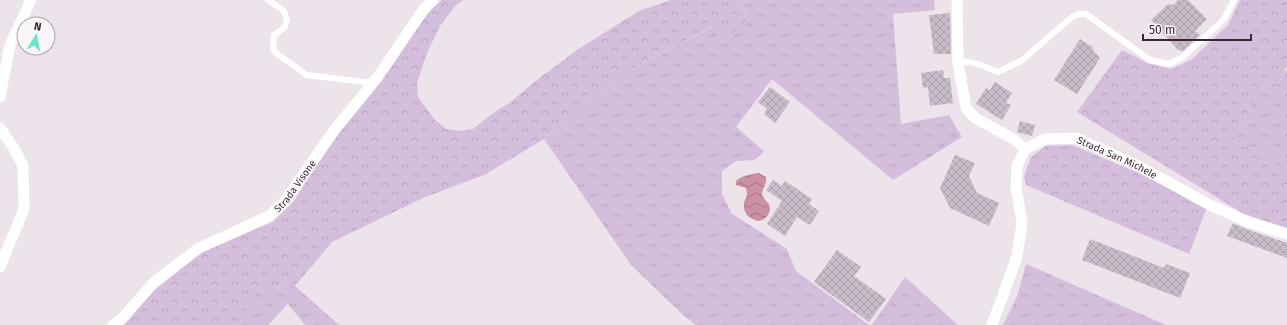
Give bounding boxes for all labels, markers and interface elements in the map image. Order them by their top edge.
north arrow [16,16,56,56]
scale bar [1143,16,1251,42]
text: N [33,20,42,34]
text: 50 m [1149,23,1175,37]
street label: Strada San Michele [1075,134,1159,182]
street label: Strada Visone [272,158,319,215]

